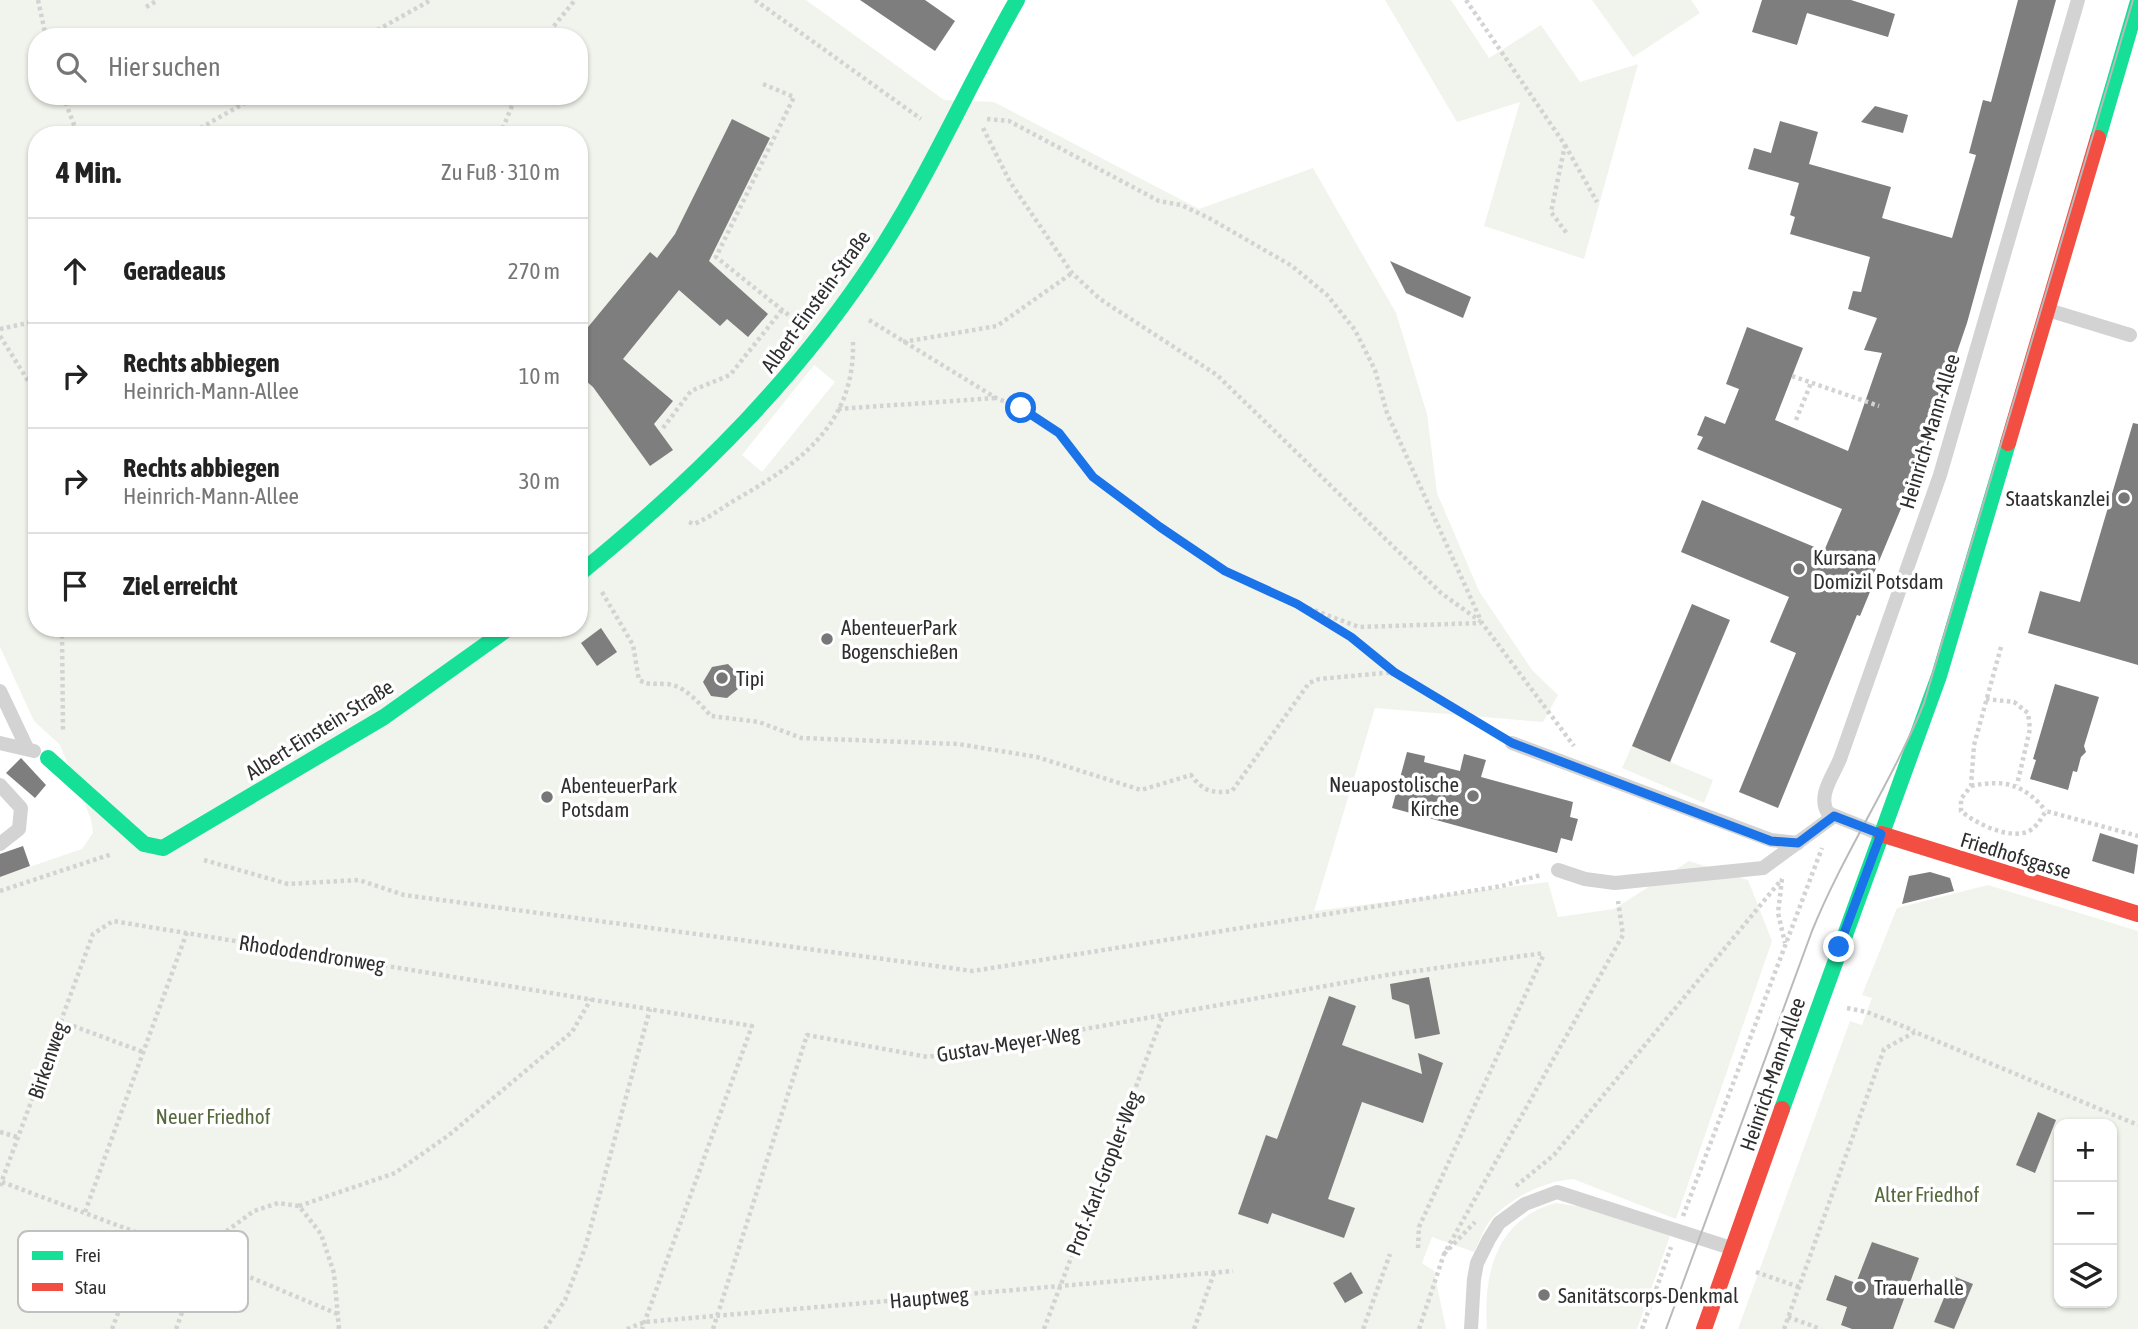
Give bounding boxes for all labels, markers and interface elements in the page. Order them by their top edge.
search box [28,28,588,105]
icon: search [52,48,90,86]
text: Hier suchen [108,52,221,82]
text: 4 Min. [56,155,121,189]
text: Zu Fuß · 310 m [441,159,560,185]
street label: Albert-Einstein-Straße [755,225,875,377]
icon: ahead [56,252,94,290]
text: Geradeaus [123,256,226,286]
text: 270 m [508,258,560,284]
text: Rechts abbiegen [123,348,280,378]
street label: Heinrich-Mann-Allee [1894,351,1964,511]
icon: right [56,357,94,395]
text: 10 m [519,363,560,389]
text: Heinrich-Mann-Allee [123,378,299,404]
route start [1005,392,1036,423]
text: Rechts abbiegen [123,453,280,483]
icon: right [56,462,94,500]
text: 30 m [519,468,560,494]
text: Heinrich-Mann-Allee [123,483,299,509]
place label: Staatskanzlei [2006,486,2110,510]
marker: Staatskanzlei [2116,490,2132,506]
place label: Kursana Domizil Potsdam [1813,545,1944,593]
marker: Kursana Domizil Potsdam [1791,561,1807,577]
icon: arrive [56,567,94,605]
text: Ziel erreicht [123,571,238,601]
place label: AbenteuerPark Bogenschießen [841,615,958,663]
marker: AbenteuerPark Bogenschießen [819,631,835,647]
place label: Tipi [736,666,764,690]
marker: Tipi [714,670,730,686]
street label: Albert-Einstein-Straße [241,674,397,784]
place label: Neuapostolische Kirche [1329,772,1459,820]
place label: AbenteuerPark Potsdam [561,773,677,821]
marker: Neuapostolische Kirche [1465,788,1481,804]
marker: AbenteuerPark Potsdam [539,789,555,805]
street label: Friedhofsgasse [1958,827,2074,883]
street label: Rhododendronweg [237,930,387,976]
route end [1823,931,1854,962]
street label: Heinrich-Mann-Allee [1735,994,1809,1154]
street label: Birkenweg [23,1018,71,1102]
street label: Gustav-Meyer-Weg [935,1020,1081,1066]
street label: Prof.-Karl-Gropler-Weg [1061,1087,1145,1259]
park label: Neuer Friedhof [156,1104,271,1128]
map controls [2054,1119,2117,1308]
button: + [2054,1119,2117,1182]
park label: Alter Friedhof [1875,1182,1979,1206]
button: − [2054,1182,2117,1245]
legend [18,1231,248,1312]
text: Frei [75,1244,101,1266]
button: layers [2054,1245,2117,1308]
place label: Trauerhalle [1874,1275,1964,1299]
text: Stau [75,1276,106,1298]
marker: Trauerhalle [1852,1279,1868,1295]
street label: Hauptweg [889,1282,969,1312]
place label: Sanitätscorps-Denkmal [1558,1283,1739,1307]
marker: Sanitätscorps-Denkmal [1536,1287,1552,1303]

